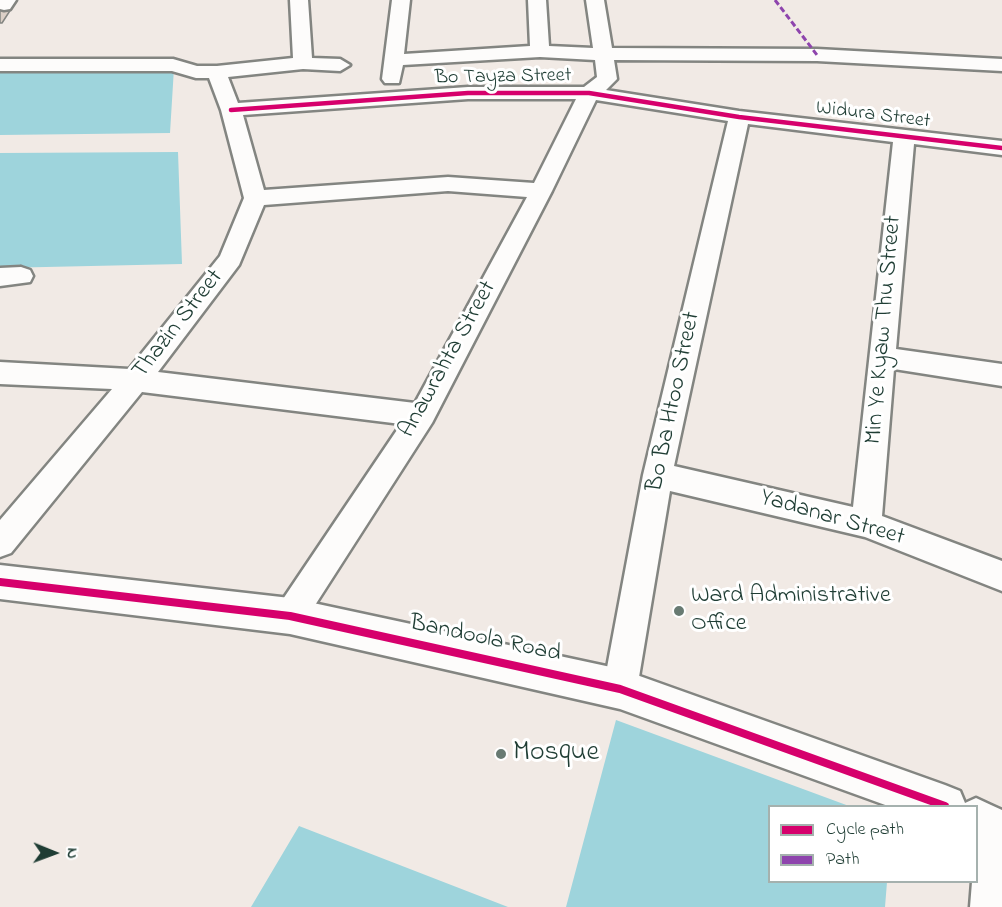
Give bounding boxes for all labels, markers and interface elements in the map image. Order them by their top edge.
street label: Bo Tayza Street [434,65,572,91]
street label: Widura Street [814,97,932,135]
street label: Min Ye Kyaw Thu Street [861,214,909,446]
street label: Thazin Street [127,265,231,385]
street label: Anawrahta Street [394,277,504,443]
street label: Bo Ba Htoo Street [642,309,708,495]
street label: Yadanar Street [756,485,908,553]
place label: Ward Administrative Office [691,583,891,639]
marker: Ward Administrative Office [672,604,686,618]
street label: Bandoola Road [407,610,563,670]
place label: Mosque [513,737,599,771]
marker: Mosque [494,747,508,761]
legend [768,805,978,883]
text: Cycle path [826,817,904,843]
north arrow [24,823,84,883]
text: Path [826,847,860,873]
text: N [60,848,84,859]

